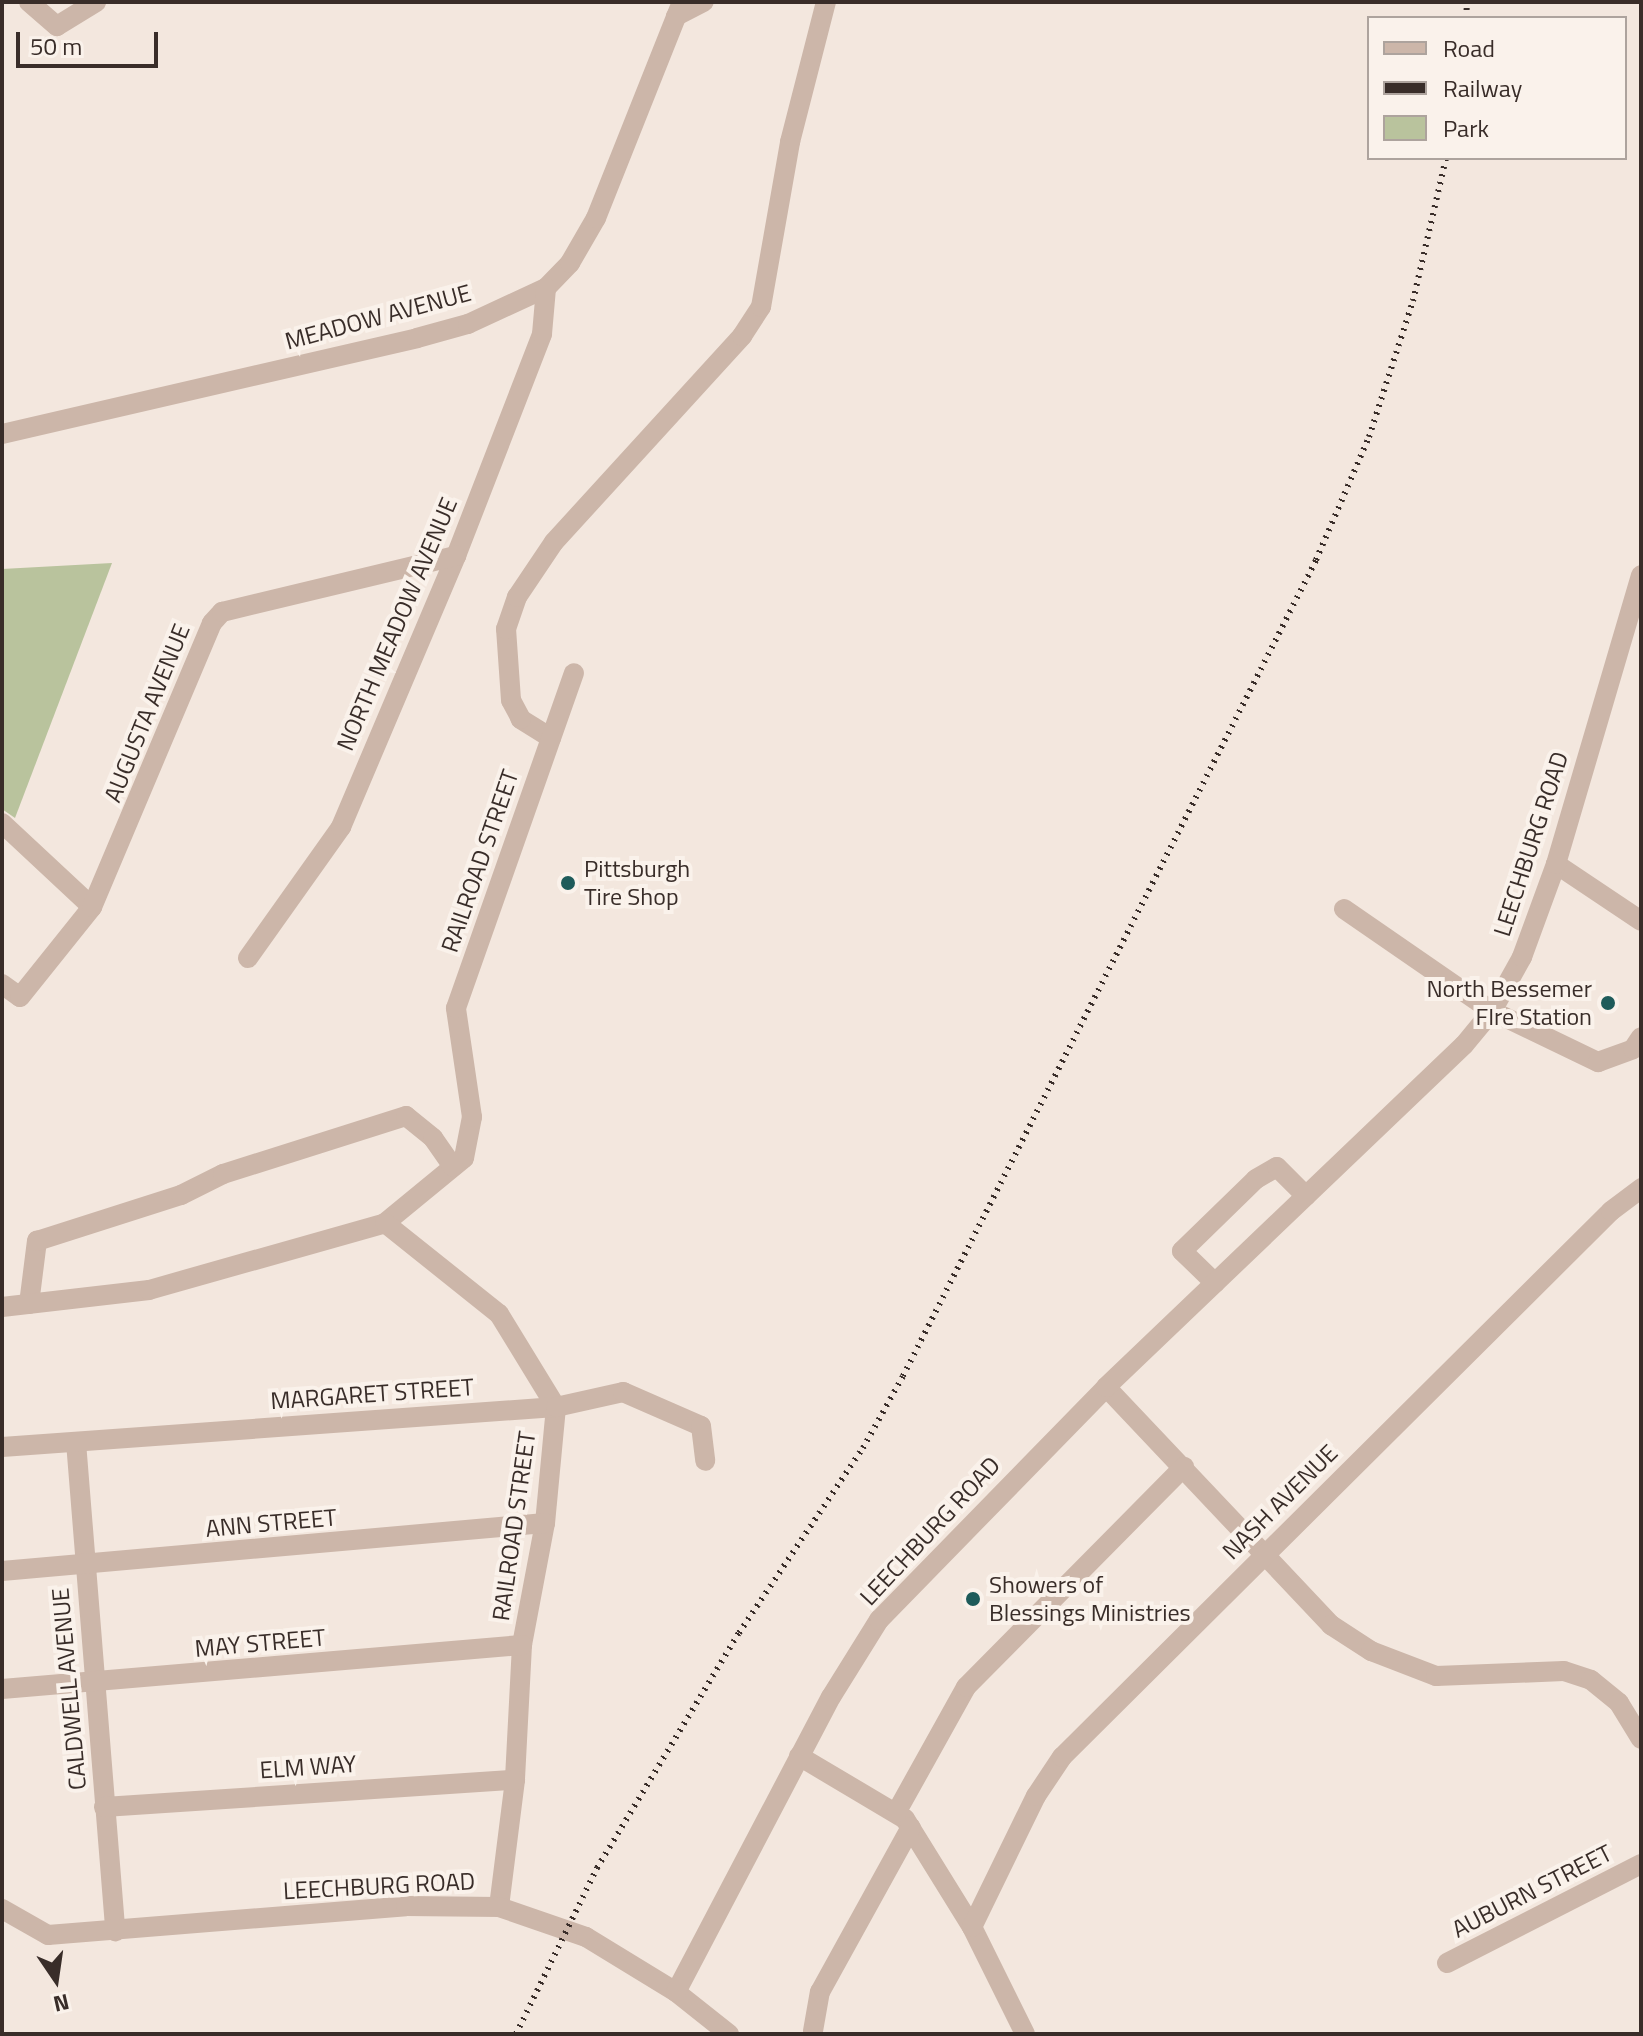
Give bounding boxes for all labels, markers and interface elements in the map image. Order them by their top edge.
scale bar [20,16,162,66]
legend [1367,16,1627,160]
text: 50 m [30,28,82,64]
text: Road [1443,30,1495,66]
text: Railway [1443,70,1522,106]
text: Park [1443,110,1489,146]
street label: MEADOW AVENUE [282,278,474,356]
street label: NORTH MEADOW AVENUE [331,493,463,755]
street label: AUGUSTA AVENUE [98,620,196,806]
street label: LEECHBURG ROAD [1488,748,1574,940]
street label: RAILROAD STREET [435,766,525,956]
place label: Pittsburgh Tire Shop [584,855,690,911]
marker: Pittsburgh Tire Shop [559,874,577,892]
place label: North Bessemer FIre Station [1426,975,1592,1031]
marker: North Bessemer FIre Station [1599,994,1617,1012]
street label: MARGARET STREET [269,1373,475,1415]
street label: RAILROAD STREET [486,1429,542,1623]
street label: NASH AVENUE [1217,1439,1343,1565]
street label: LEECHBURG ROAD [854,1451,1006,1611]
street label: ANN STREET [204,1503,338,1543]
place label: Showers of Blessings Ministries [989,1571,1191,1627]
street label: CALDWELL AVENUE [46,1587,92,1791]
marker: Showers of Blessings Ministries [964,1590,982,1608]
street label: MAY STREET [193,1623,327,1663]
street label: ELM WAY [259,1749,357,1785]
street label: AUBURN STREET [1447,1838,1617,1944]
street label: LEECHBURG ROAD [282,1867,476,1905]
north arrow [16,1940,96,2020]
text: N [50,1985,73,2022]

